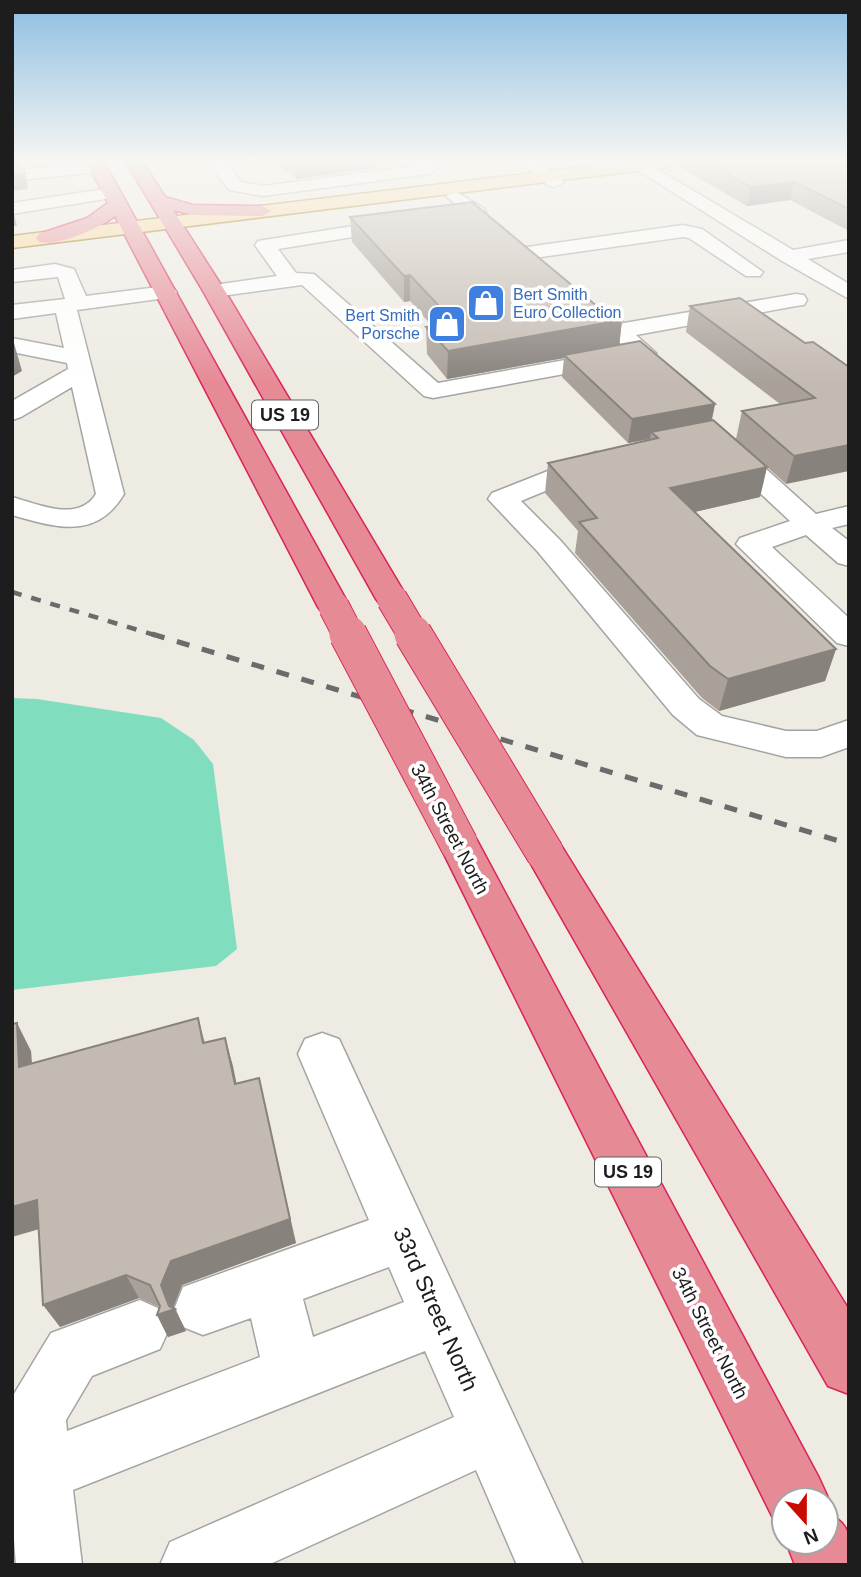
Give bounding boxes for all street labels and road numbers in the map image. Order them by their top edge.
road number: US 19 [252,400,318,430]
street label: 34th Street North [407,760,493,898]
road number: US 19 [595,1157,661,1186]
street label: 33rd Street North [388,1223,484,1395]
street label: 34th Street North [668,1264,752,1402]

